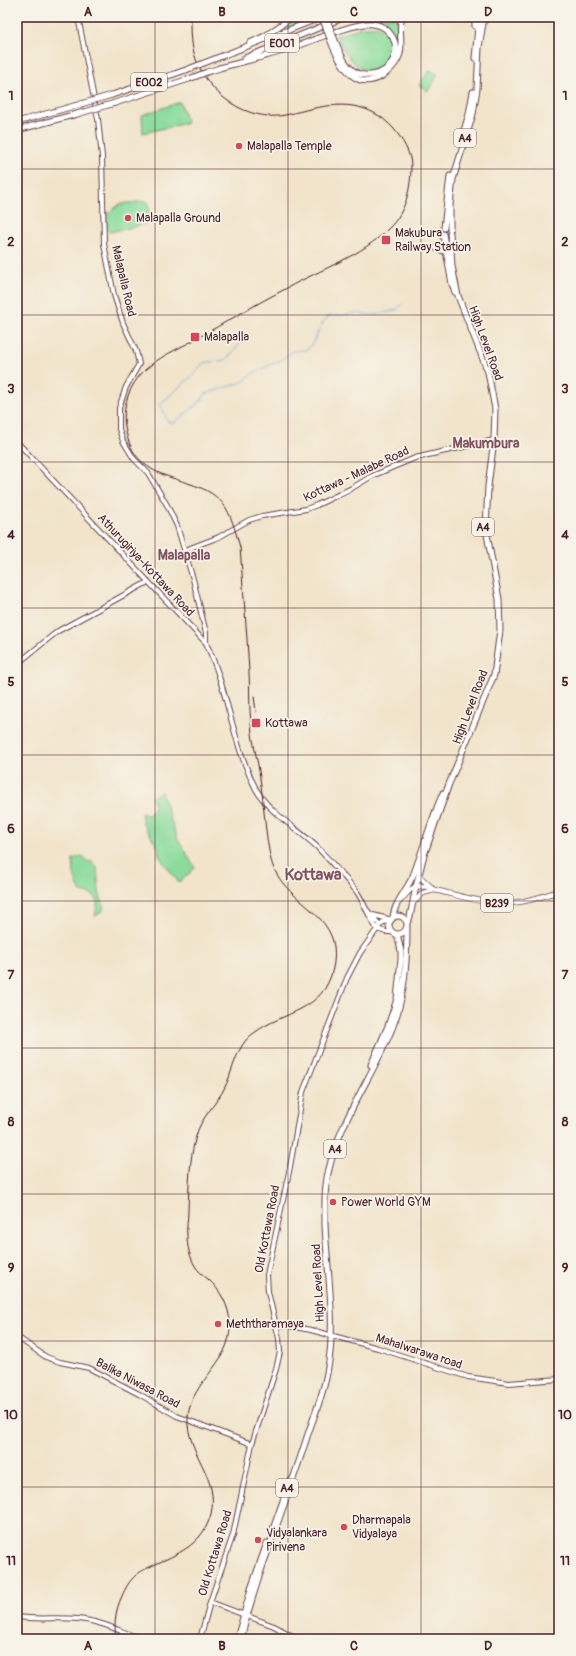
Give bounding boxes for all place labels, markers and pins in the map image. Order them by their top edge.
place label: Malapalla Temple [247,139,332,154]
marker: Malapalla Temple [234,141,244,151]
place label: Malapalla Ground [136,211,221,226]
marker: Malapalla Ground [123,213,133,223]
place label: Makubura Railway Station [395,226,471,255]
marker: Makubura Railway Station [380,234,392,246]
place label: Malapalla [204,330,250,345]
marker: Malapalla [189,331,201,343]
place label: Kottawa [265,716,308,731]
marker: Kottawa [250,717,262,729]
place label: Power World GYM [341,1195,431,1210]
marker: Power World GYM [328,1197,338,1207]
place label: Meththaramaya [226,1317,304,1332]
marker: Meththaramaya [213,1319,223,1329]
place label: Dharmapala Vidyalaya [352,1513,411,1542]
marker: Dharmapala Vidyalaya [339,1522,349,1532]
place label: Vidyalankara Pirivena [266,1526,328,1555]
marker: Vidyalankara Pirivena [253,1535,263,1545]

